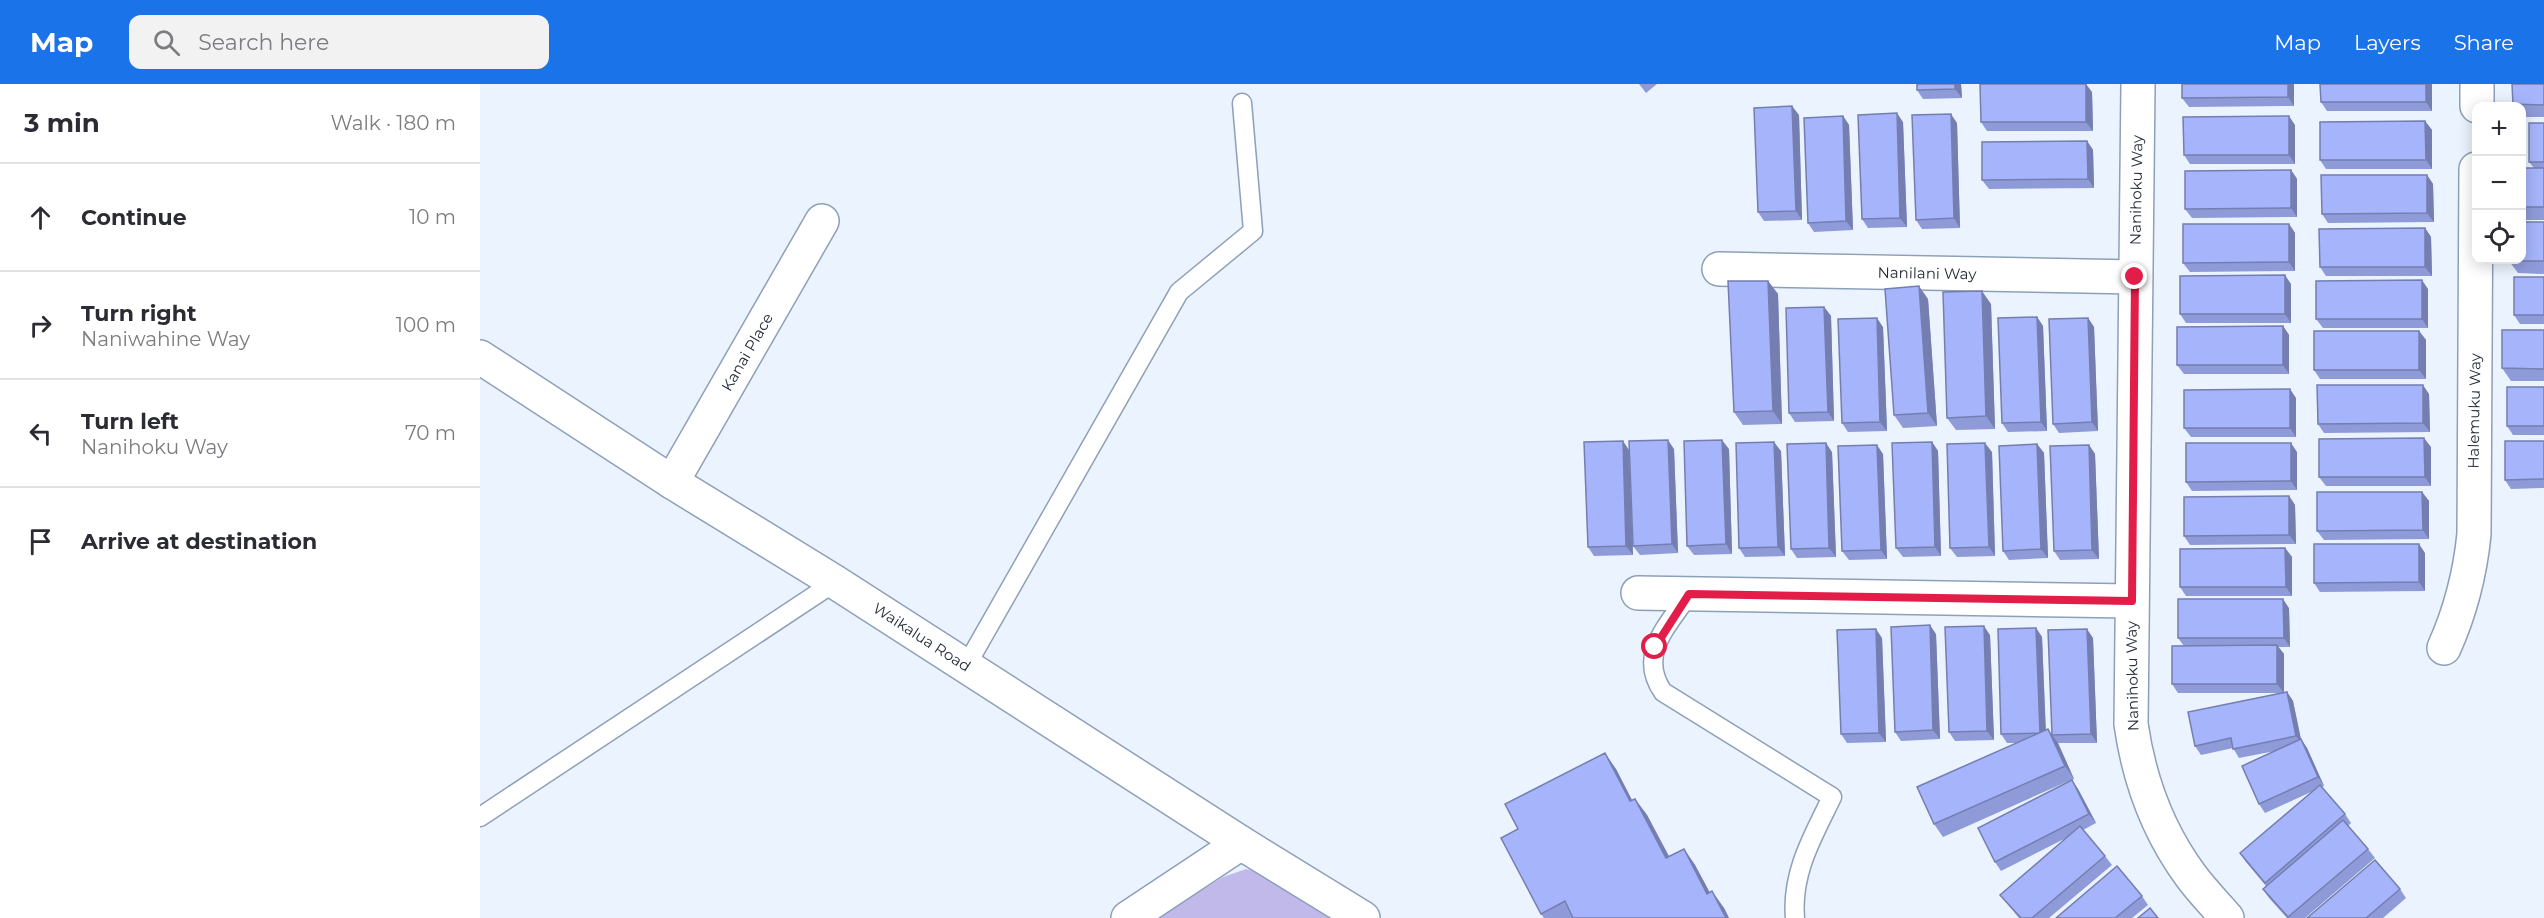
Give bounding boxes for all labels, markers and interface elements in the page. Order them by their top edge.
search box [129,15,549,69]
text: Map [30,25,93,59]
icon: search [150,26,183,59]
text: Search here [198,29,329,56]
text: Map [2274,30,2321,55]
text: Layers [2354,30,2421,55]
text: Share [2454,30,2514,55]
map controls [2472,102,2526,264]
button: + [2472,102,2526,156]
text: 3 min [24,107,100,139]
text: Walk · 180 m [331,111,456,135]
street label: Nanihoku Way [2126,134,2146,245]
button: − [2472,156,2526,210]
icon: ahead [24,201,57,234]
text: Continue [81,204,187,231]
text: 10 m [409,205,456,229]
button: locate [2472,210,2526,264]
street label: Nanilani Way [1877,263,1977,283]
route end [2121,263,2147,289]
text: Turn right [81,300,196,327]
icon: right [24,309,57,342]
street label: Kanai Place [717,309,777,395]
text: 100 m [396,313,456,337]
text: Naniwahine Way [81,327,250,351]
street label: Halemuku Way [2463,352,2485,469]
text: Turn left [81,408,179,435]
icon: left [24,417,57,450]
text: 70 m [405,421,456,445]
text: Nanihoku Way [81,435,228,459]
icon: arrive [24,525,57,558]
text: Arrive at destination [81,528,317,555]
street label: Waikalua Road [870,598,974,676]
street label: Nanihoku Way [2122,620,2142,731]
route start [1641,633,1667,659]

